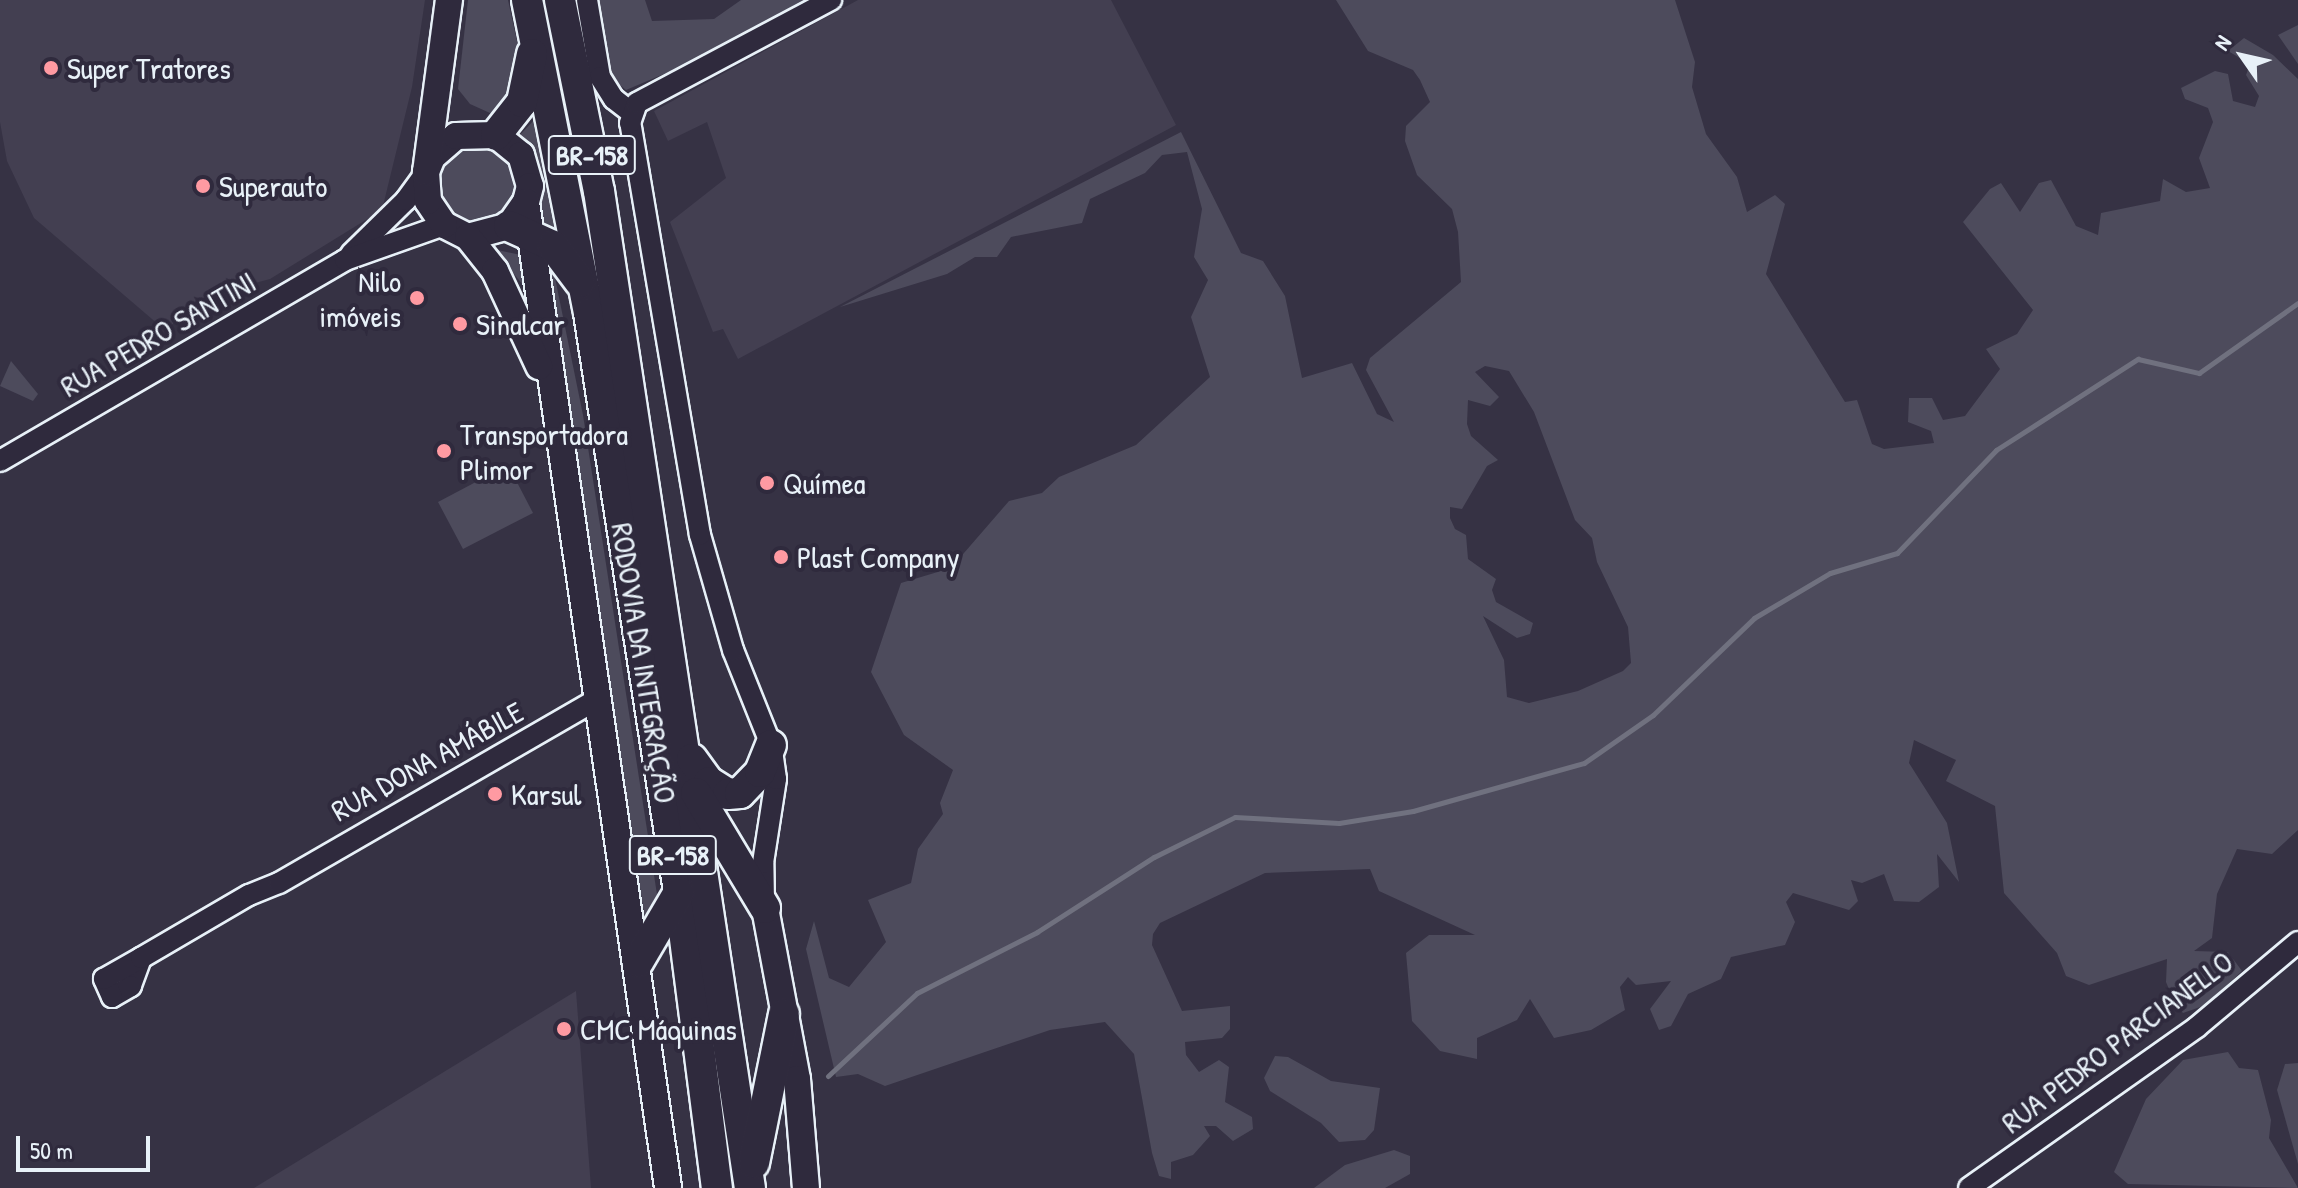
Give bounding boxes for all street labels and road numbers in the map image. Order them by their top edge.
road number: BR-158 [546,131,638,179]
street label: RUA PEDRO SANTINI [54,264,262,404]
street label: RODOVIA DA INTEGRAÇÃO [604,520,684,806]
street label: RUA DONA AMÁBILE [325,693,529,829]
road number: BR-158 [627,831,719,879]
street label: RUA PEDRO PARCIANELLO [1994,943,2240,1141]

